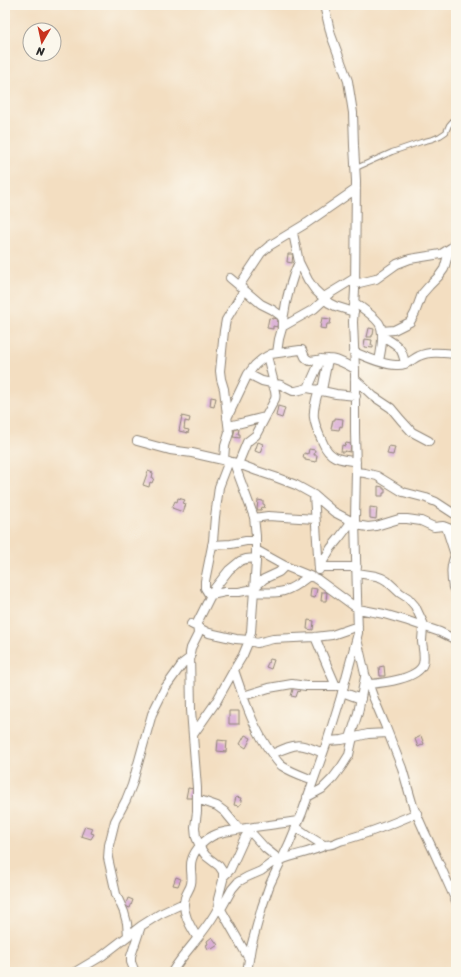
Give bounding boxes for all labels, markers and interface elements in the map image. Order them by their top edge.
north arrow [22,22,62,62]
text: N [35,41,47,62]

